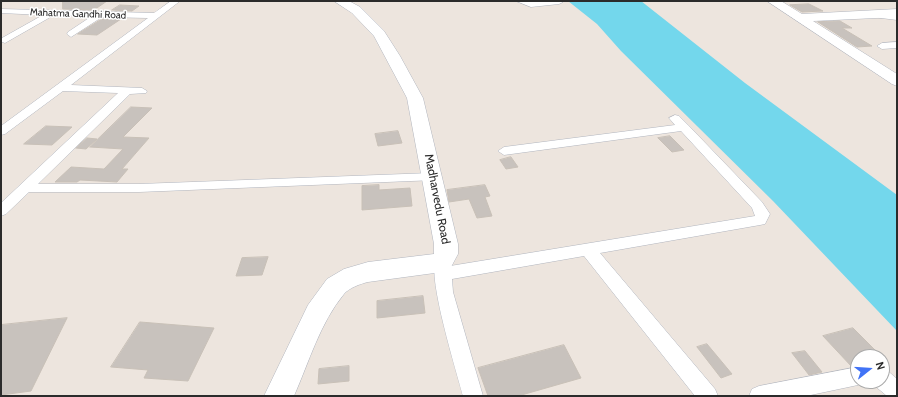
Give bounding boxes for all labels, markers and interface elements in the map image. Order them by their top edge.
street label: Mahatma Gandhi Road [30,6,126,22]
street label: Madharvedu Road [421,153,453,245]
north arrow [850,349,890,389]
text: N [873,360,888,372]

